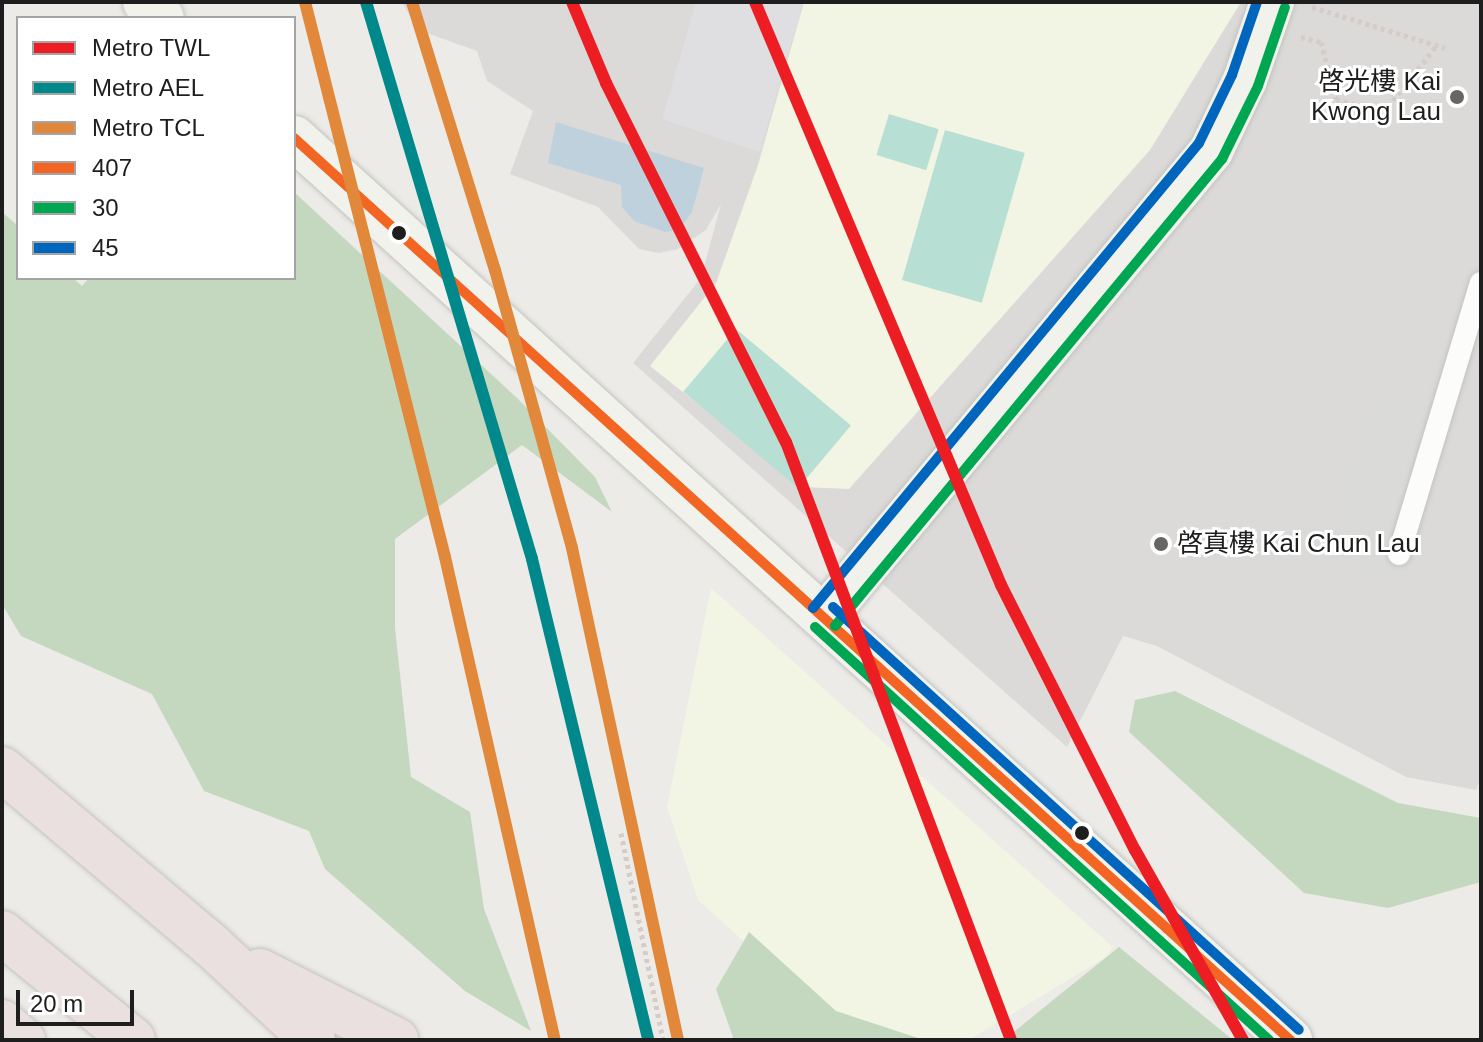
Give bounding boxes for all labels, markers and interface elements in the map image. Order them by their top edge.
legend [16,16,296,280]
text: Metro TWL [92,34,210,61]
place label: 啓光樓 Kai Kwong Lau [1311,66,1441,128]
text: Metro AEL [92,74,204,101]
marker: 啓光樓 Kai Kwong Lau [1448,88,1466,106]
text: Metro TCL [92,114,205,141]
text: 407 [92,154,132,181]
text: 30 [92,194,119,221]
unlabelled marker [391,225,407,241]
text: 45 [92,234,119,261]
place label: 啓真樓 Kai Chun Lau [1177,528,1420,560]
marker: 啓真樓 Kai Chun Lau [1152,535,1170,553]
unlabelled marker [1074,825,1090,841]
scale bar [20,974,138,1024]
text: 20 m [30,990,83,1017]

